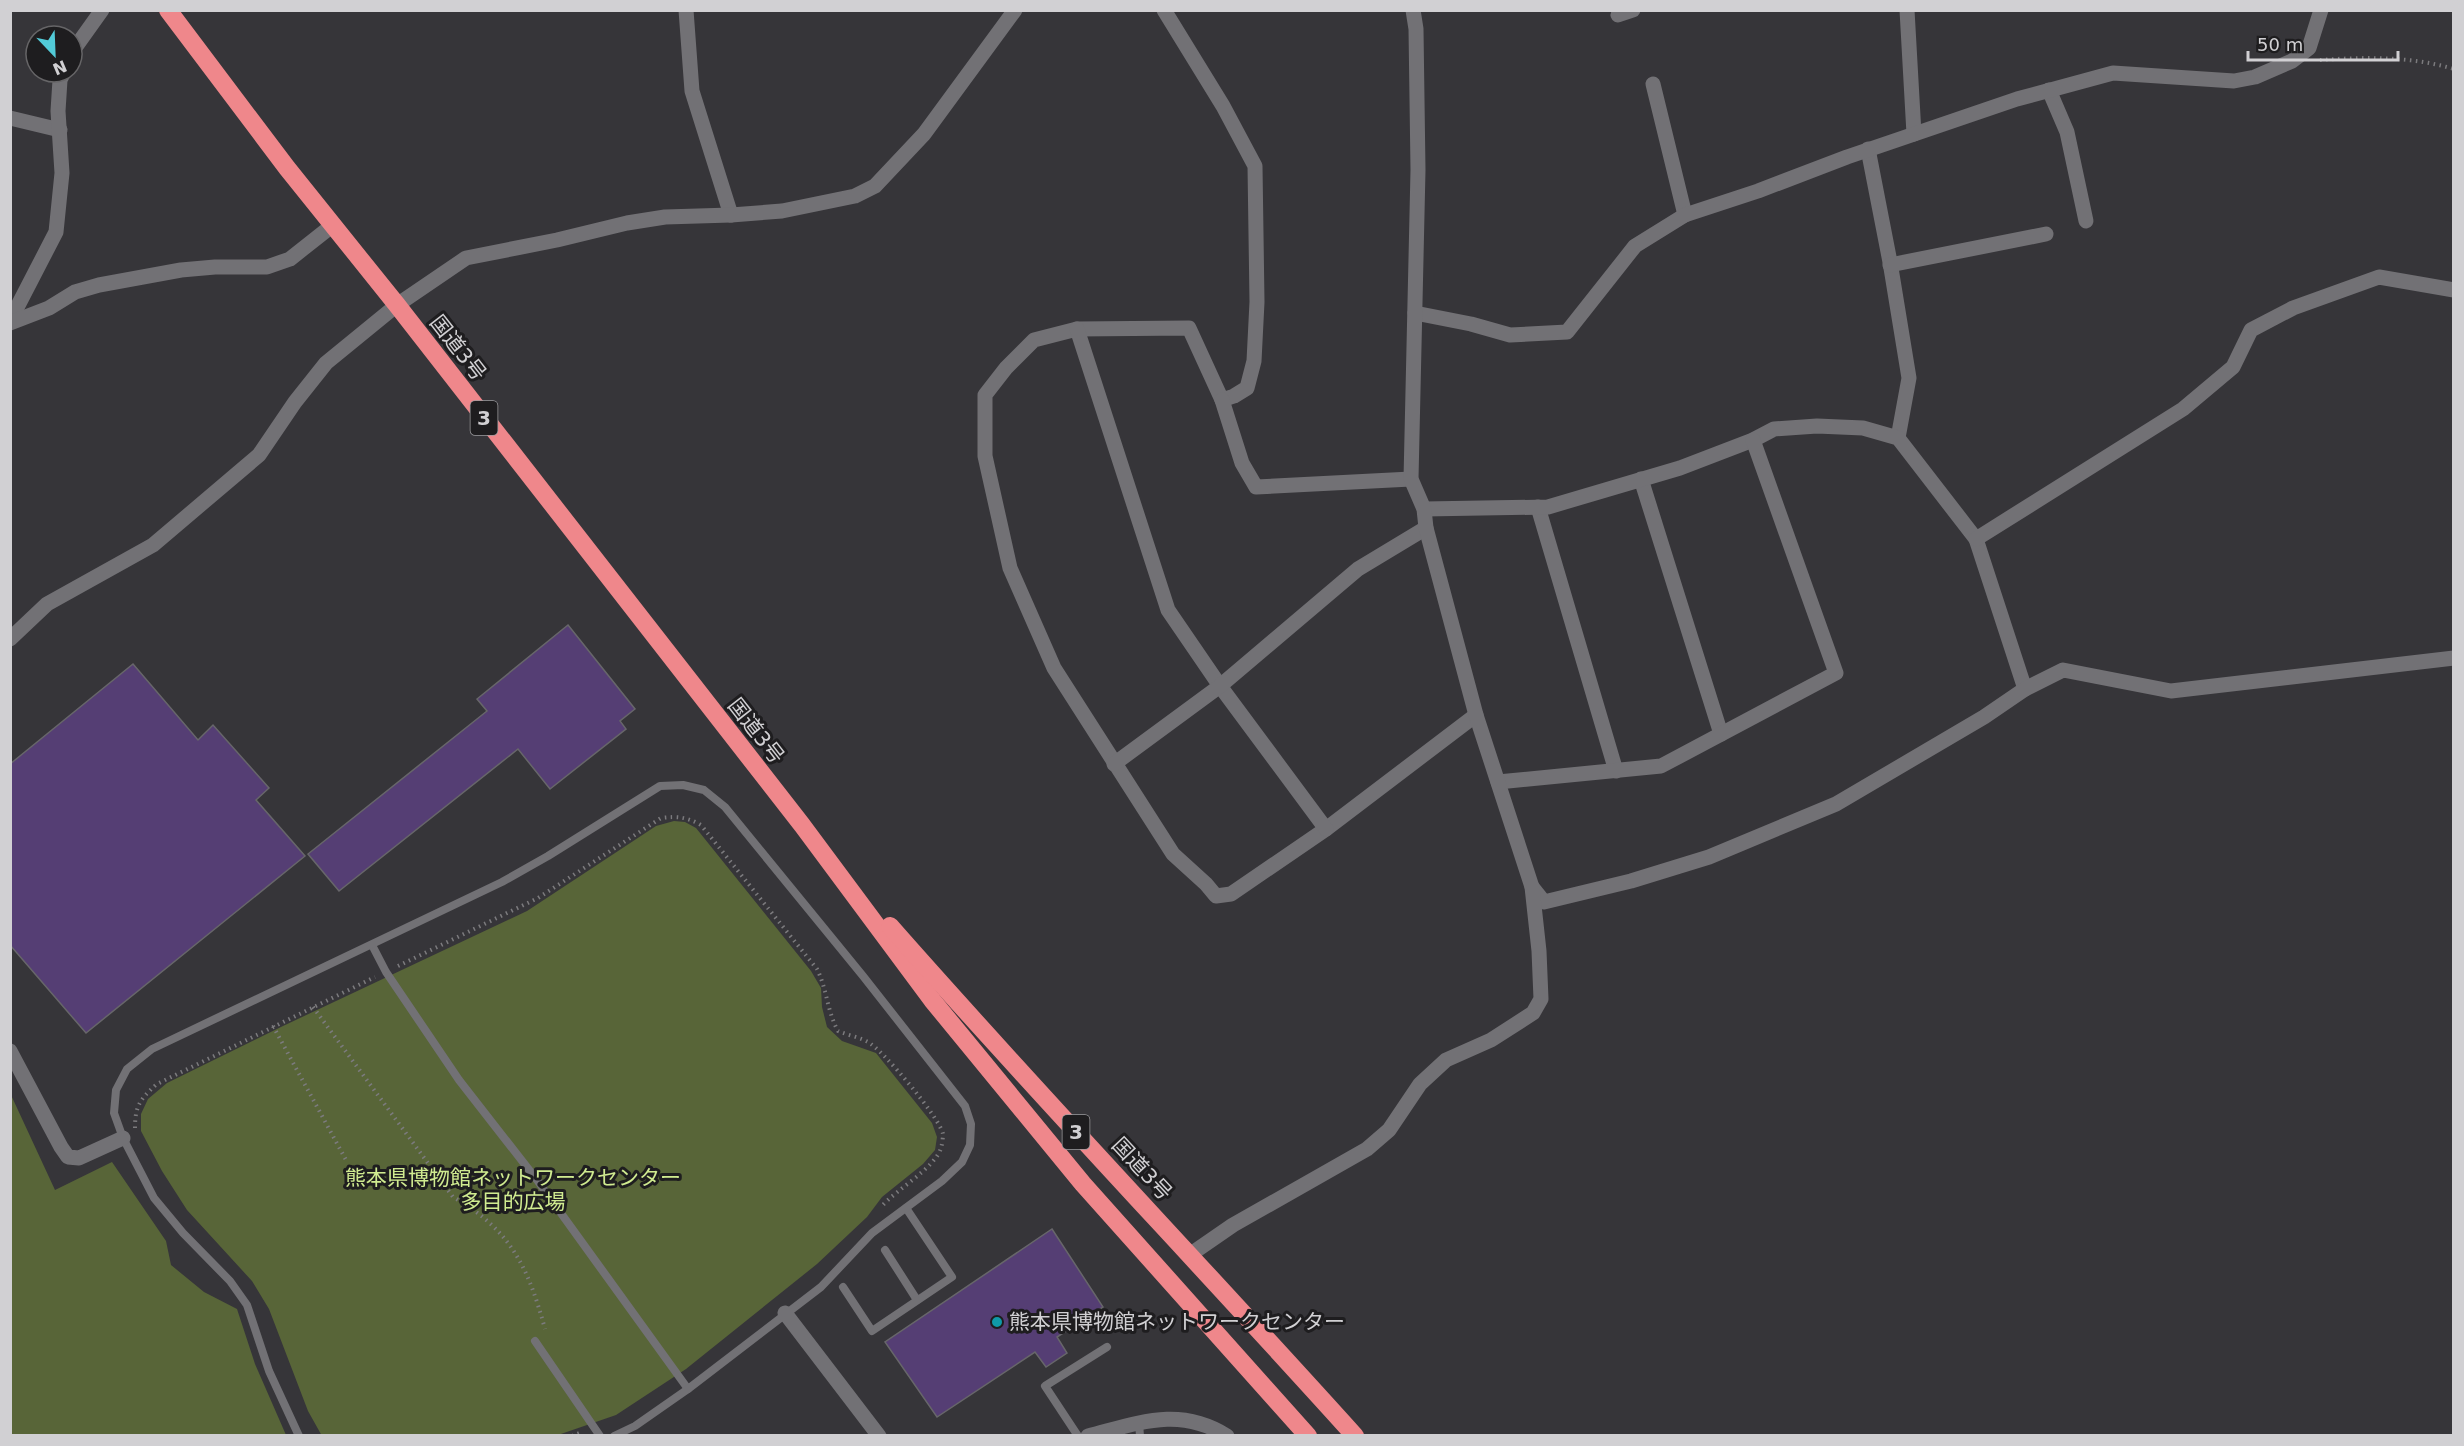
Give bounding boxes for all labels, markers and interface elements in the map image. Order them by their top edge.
north arrow [24,24,84,84]
scale bar [2248,24,2398,62]
text: 50 m [2257,34,2303,55]
text: N [50,56,70,79]
street label: 国道3号 [425,311,491,385]
road number: 3 [470,401,498,435]
street label: 国道3号 [723,694,789,768]
road number: 3 [1062,1115,1090,1149]
street label: 国道3号 [1107,1133,1177,1205]
park label: 熊本県博物館ネットワークセンター 多目的広場 [345,1166,681,1214]
place label: 熊本県博物館ネットワークセンター [1009,1310,1345,1334]
marker: 熊本県博物館ネットワークセンター [990,1315,1004,1329]

